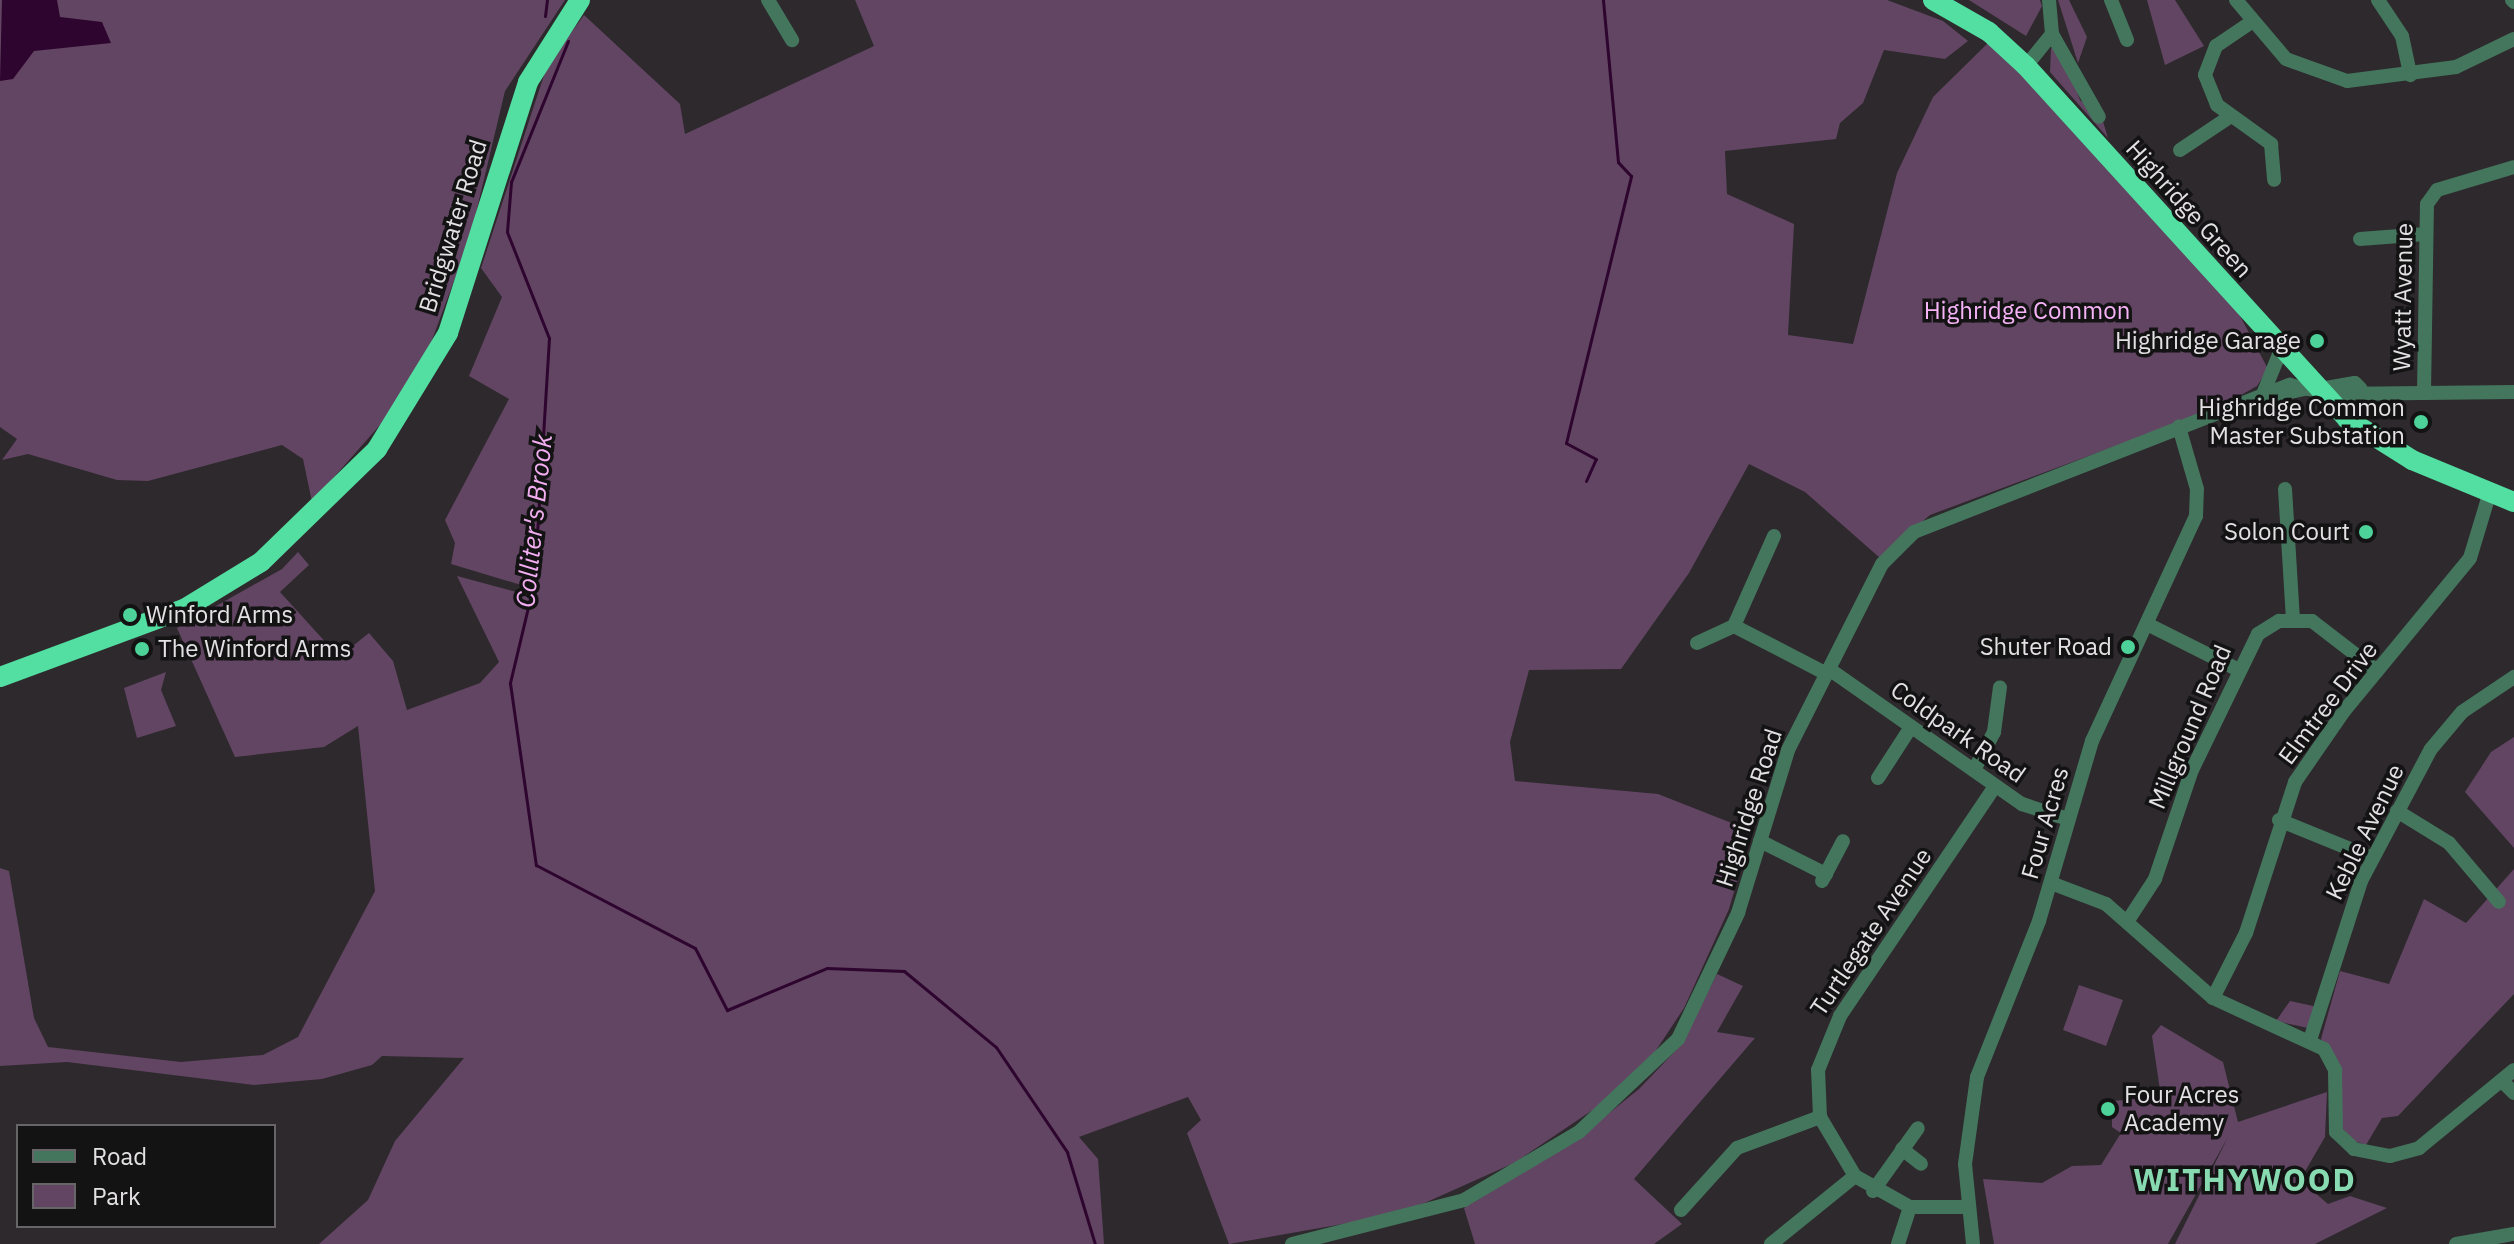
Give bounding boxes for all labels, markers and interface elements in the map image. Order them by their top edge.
street label: Highridge Green [2120,134,2258,284]
street label: Bridgwater Road [413,136,493,316]
street label: Wyatt Avenue [2387,223,2419,371]
park label: Highridge Common [1924,297,2130,325]
place label: Highridge Garage [2115,327,2301,355]
marker: Highridge Garage [2308,332,2326,350]
place label: Highridge Common Master Substation [2198,394,2405,450]
marker: Highridge Common Master Substation [2412,413,2430,431]
water label: Colliter's Brook [509,433,559,609]
place label: Solon Court [2224,518,2350,546]
marker: Solon Court [2357,523,2375,541]
place label: Winford Arms [146,601,293,629]
marker: Winford Arms [121,606,139,624]
place label: Shuter Road [1980,633,2112,661]
place label: The Winford Arms [158,635,351,663]
street label: Elmtree Drive [2272,636,2384,770]
marker: Shuter Road [2119,638,2137,656]
marker: The Winford Arms [133,640,151,658]
street label: Millground Road [2143,641,2237,813]
street label: Coldpark Road [1885,675,2031,789]
street label: Highridge Road [1710,725,1788,891]
street label: Keble Avenue [2320,760,2410,904]
street label: Four Acres [2015,764,2075,882]
street label: Turtlegate Avenue [1804,843,1938,1021]
place label: Four Acres Academy [2124,1081,2239,1137]
marker: Four Acres Academy [2099,1100,2117,1118]
legend [16,1124,276,1228]
text: Road [92,1140,147,1172]
district label: WITHYWOOD [2133,1160,2357,1198]
text: Park [92,1180,141,1212]

